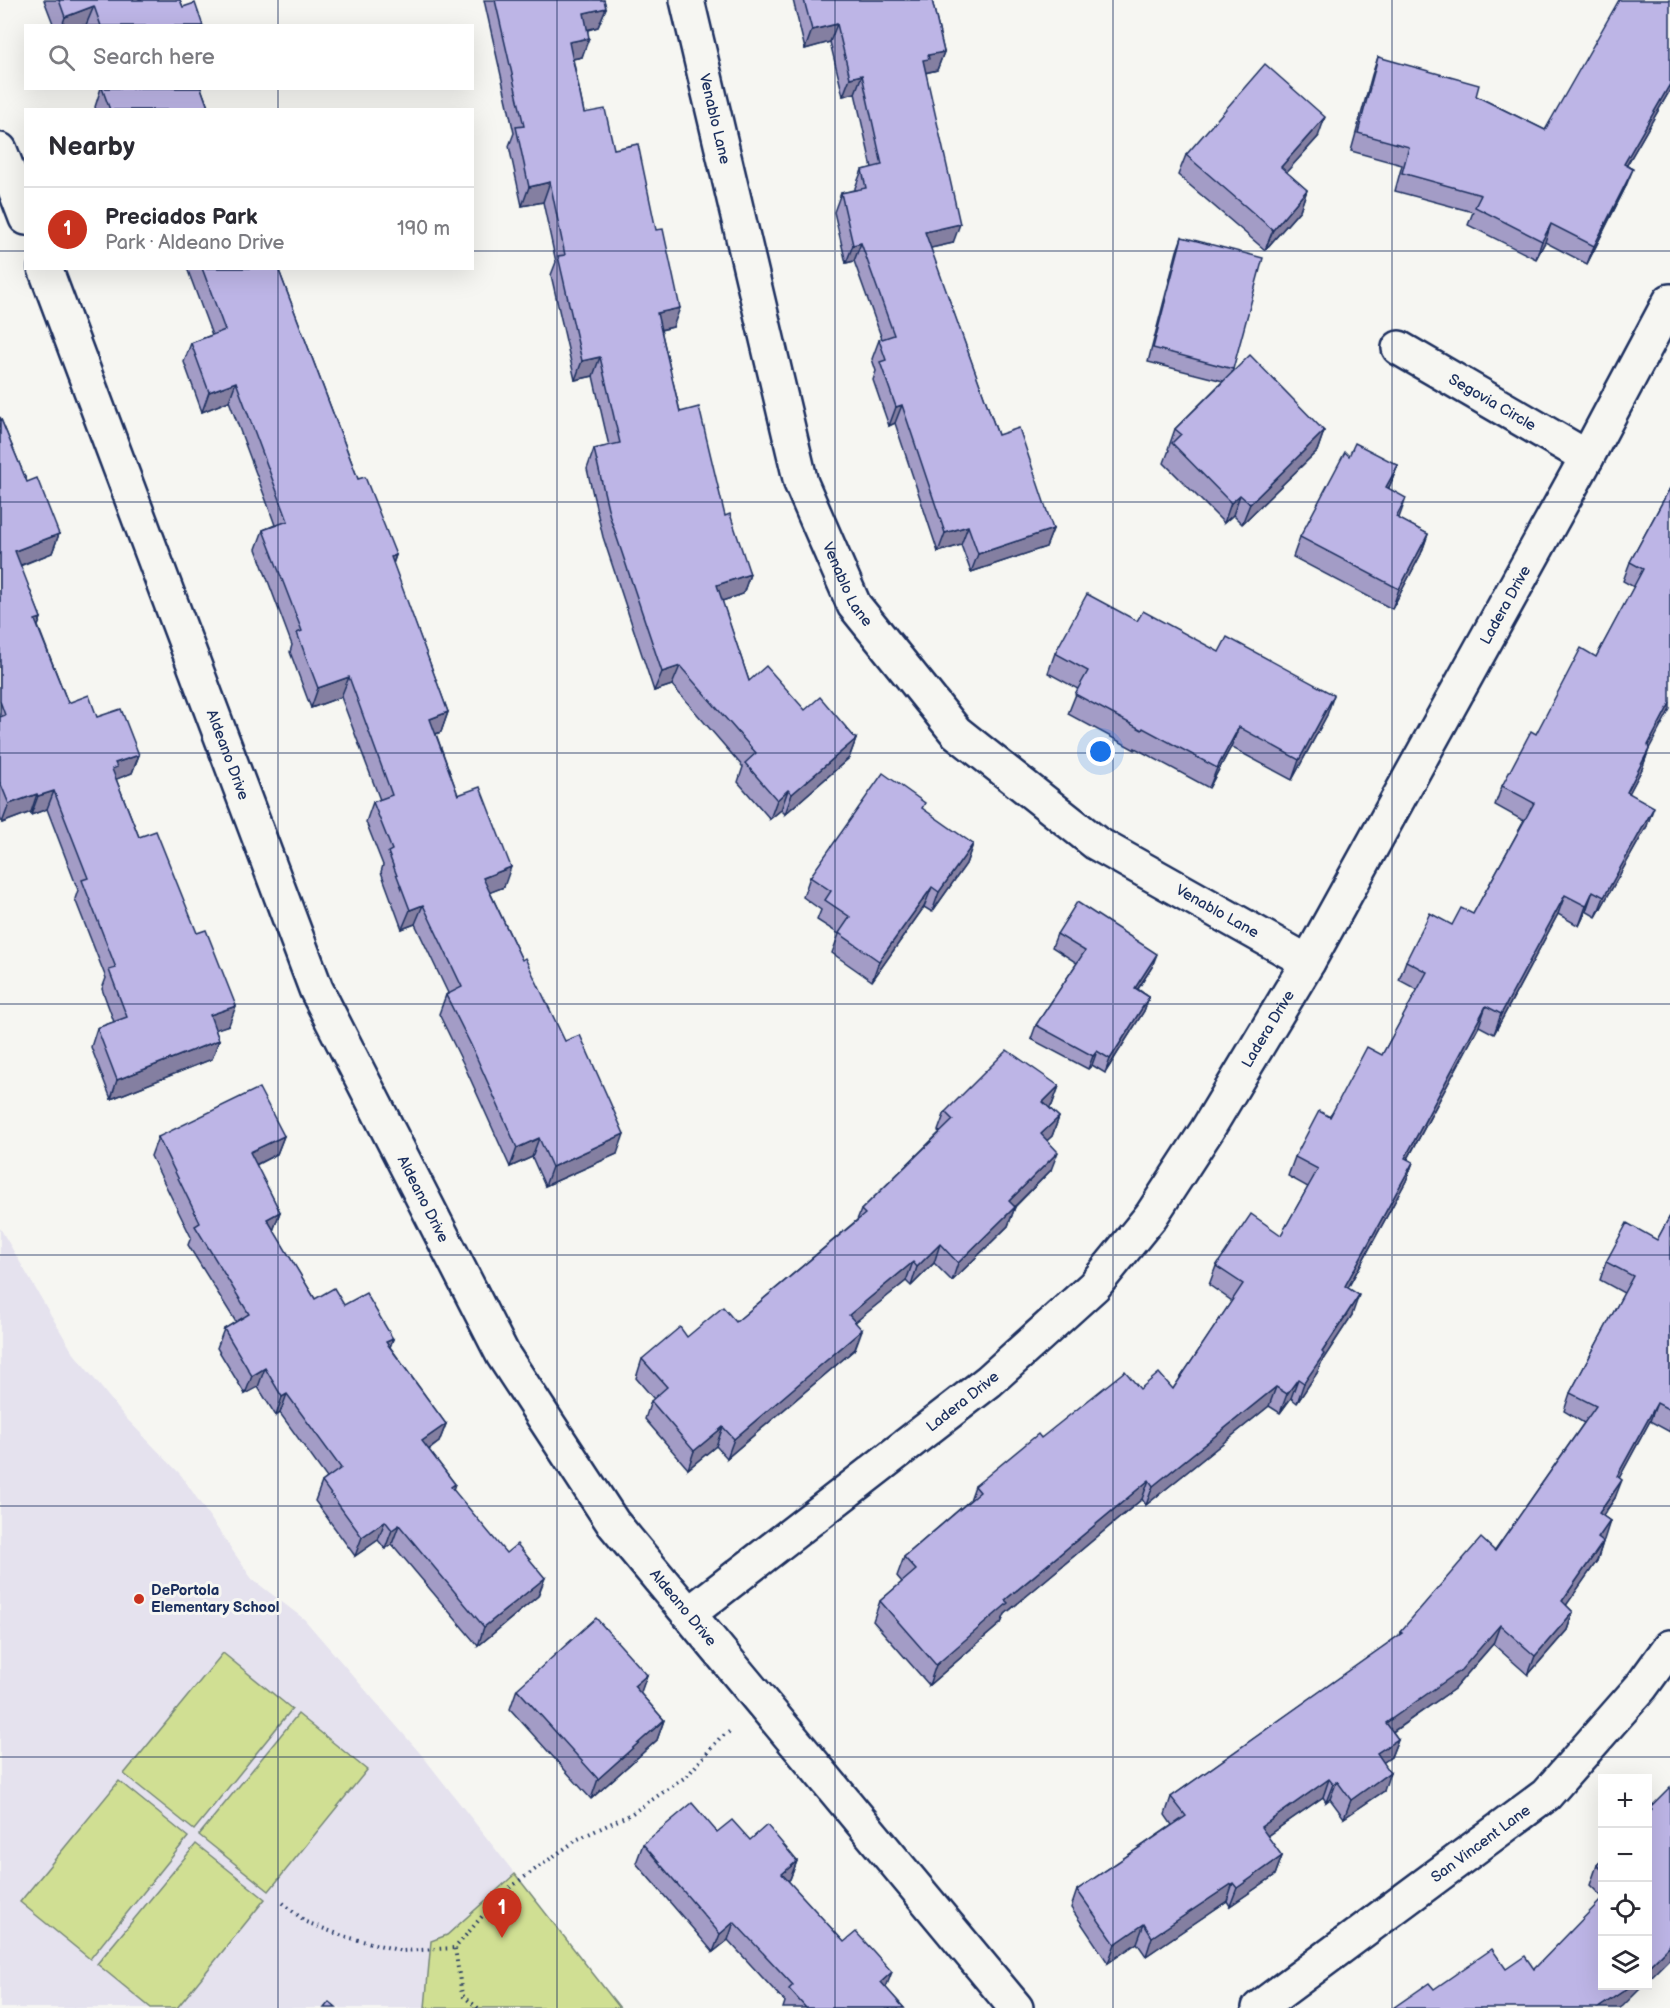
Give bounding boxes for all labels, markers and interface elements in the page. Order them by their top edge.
search box [24,24,474,90]
icon: search [45,41,78,74]
text: Search here [93,44,215,71]
street label: Venablo Lane [695,72,734,166]
text: Nearby [48,132,135,163]
text: Preciados Park [105,204,258,231]
text: 1 [63,217,72,241]
text: 190 m [397,217,450,241]
text: Park · Aldeano Drive [105,231,284,255]
street label: Segovia Circle [1445,370,1539,435]
street label: Venablo Lane [818,540,877,631]
street label: Ladera Drive [1476,562,1535,648]
street label: Aldeano Drive [202,707,253,803]
your location [1086,737,1115,766]
street label: Venablo Lane [1172,881,1262,942]
street label: Ladera Drive [1238,987,1299,1071]
street label: Aldeano Drive [393,1153,453,1246]
street label: Ladera Drive [923,1367,1003,1436]
street label: Aldeano Drive [645,1565,721,1650]
place label: DePortola Elementary School [151,1581,279,1617]
marker: DePortola Elementary School [132,1592,146,1606]
map controls [1598,1774,1652,1990]
button: + [1598,1774,1652,1828]
street label: San Vincent Lane [1427,1801,1534,1887]
button: − [1598,1828,1652,1882]
button: locate [1598,1882,1652,1936]
pin: 1 [482,1888,522,1938]
button: layers [1598,1936,1652,1990]

